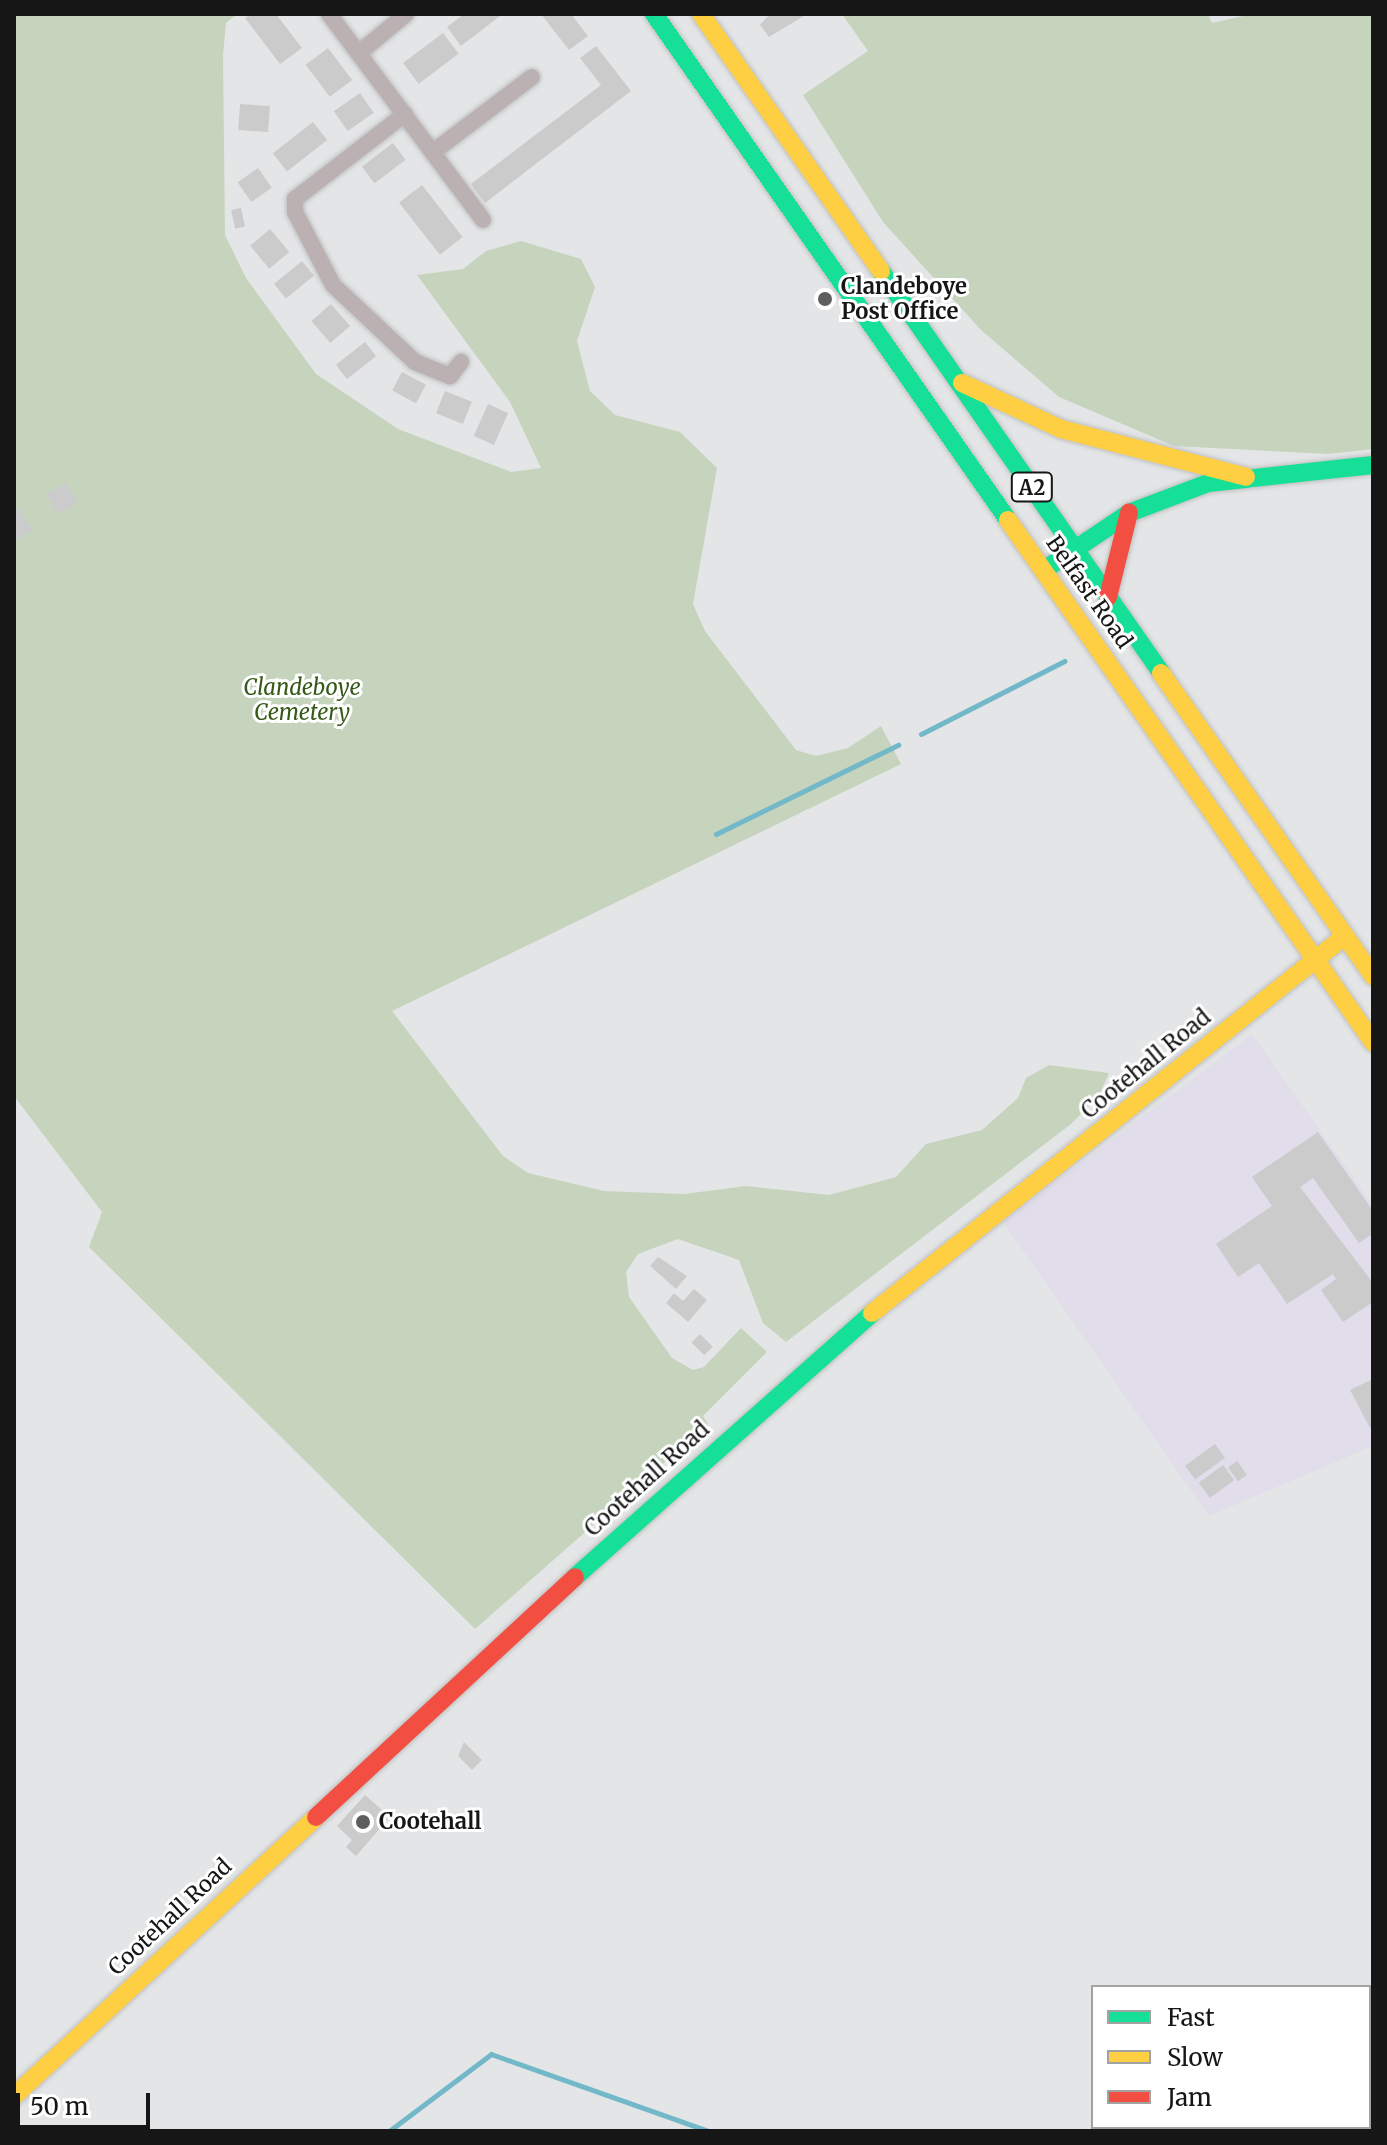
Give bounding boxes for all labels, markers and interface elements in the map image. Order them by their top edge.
place label: Clandeboye Post Office [841,273,967,324]
marker: Clandeboye Post Office [816,290,834,308]
road number: A2 [1010,471,1054,503]
street label: Belfast Road [1040,530,1138,654]
park label: Clandeboye Cemetery [243,674,361,726]
street label: Cootehall Road [1076,1004,1216,1124]
street label: Cootehall Road [579,1416,715,1542]
place label: Cootehall [379,1809,481,1835]
marker: Cootehall [354,1813,372,1831]
street label: Cootehall Road [103,1853,237,1981]
legend [1091,1985,1371,2129]
text: Fast [1167,2002,1215,2033]
text: Slow [1167,2042,1223,2073]
scale bar [20,2077,154,2127]
text: Jam [1167,2082,1212,2113]
text: 50 m [30,2091,89,2122]

